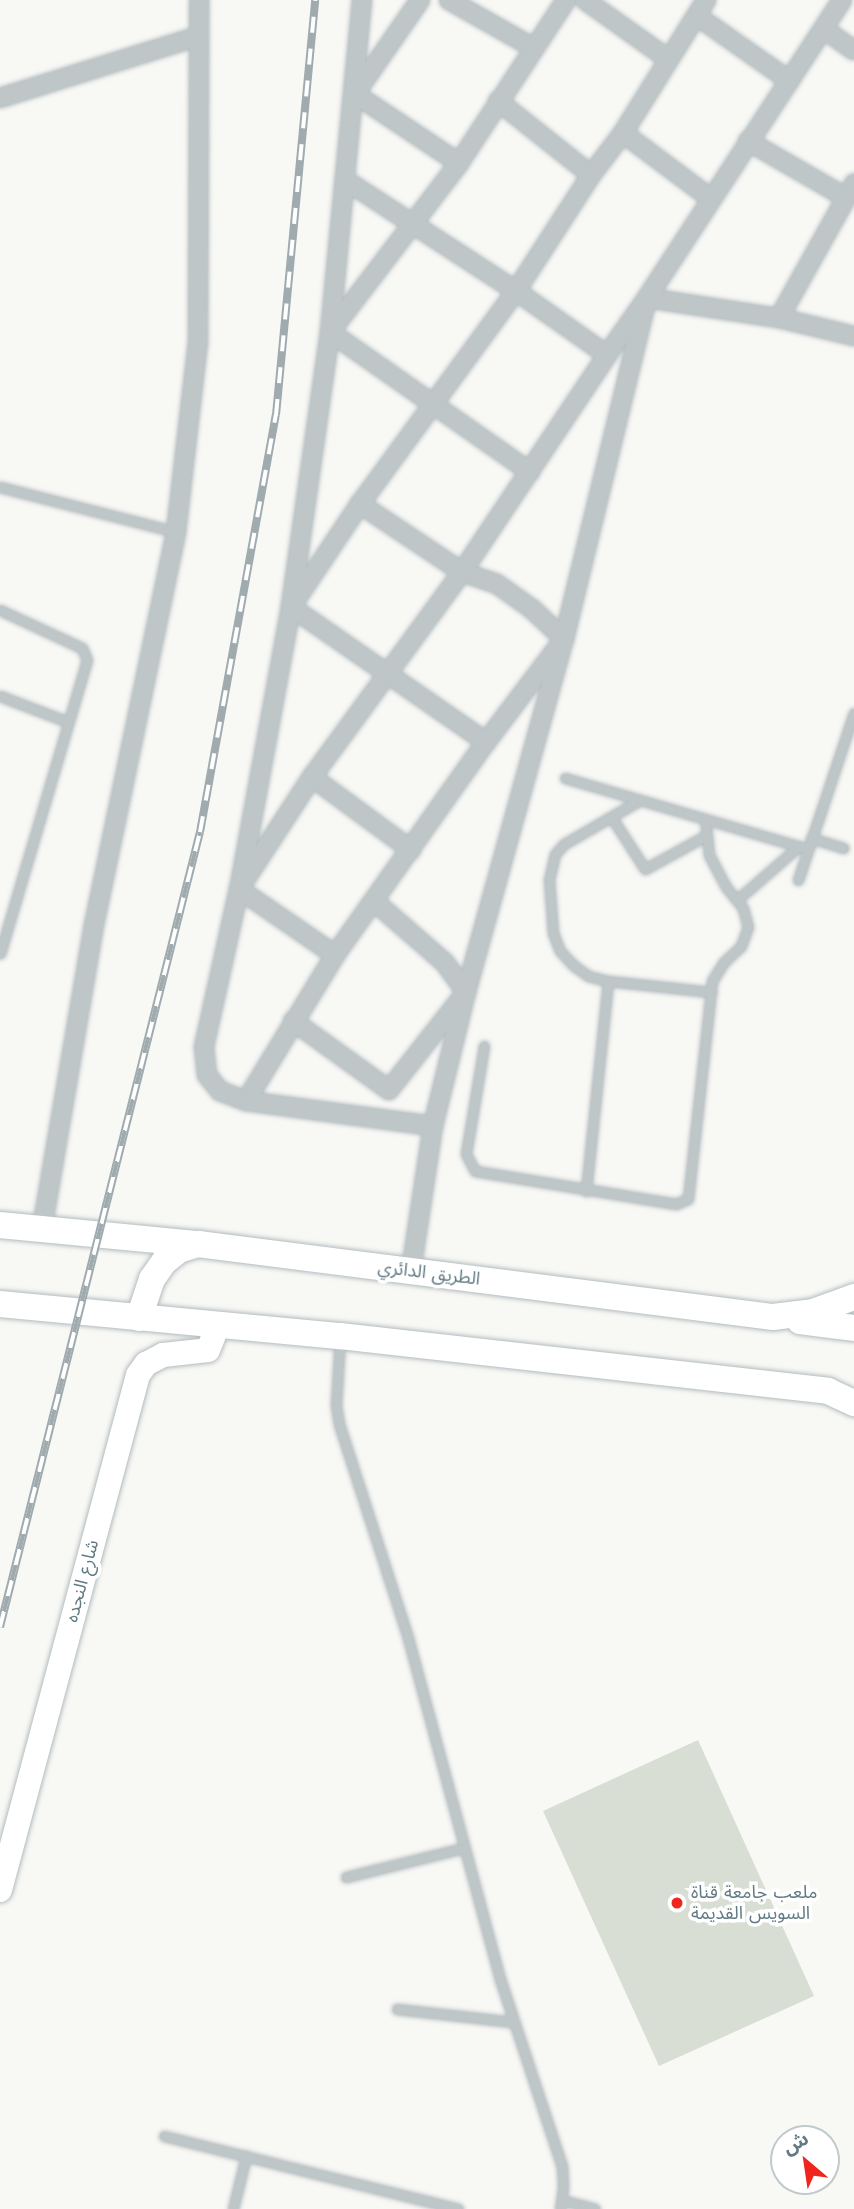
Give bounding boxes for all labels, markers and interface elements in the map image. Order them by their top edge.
street label: الطريق الدائري [377,1256,481,1290]
street label: شارع النجده [61,1537,103,1625]
place label: ملعب جامعة قناة السويس القديمة [691,1882,817,1924]
marker: ملعب جامعة قناة السويس القديمة [669,1895,685,1911]
north arrow [770,2125,840,2195]
text: ش [779,2127,813,2159]

